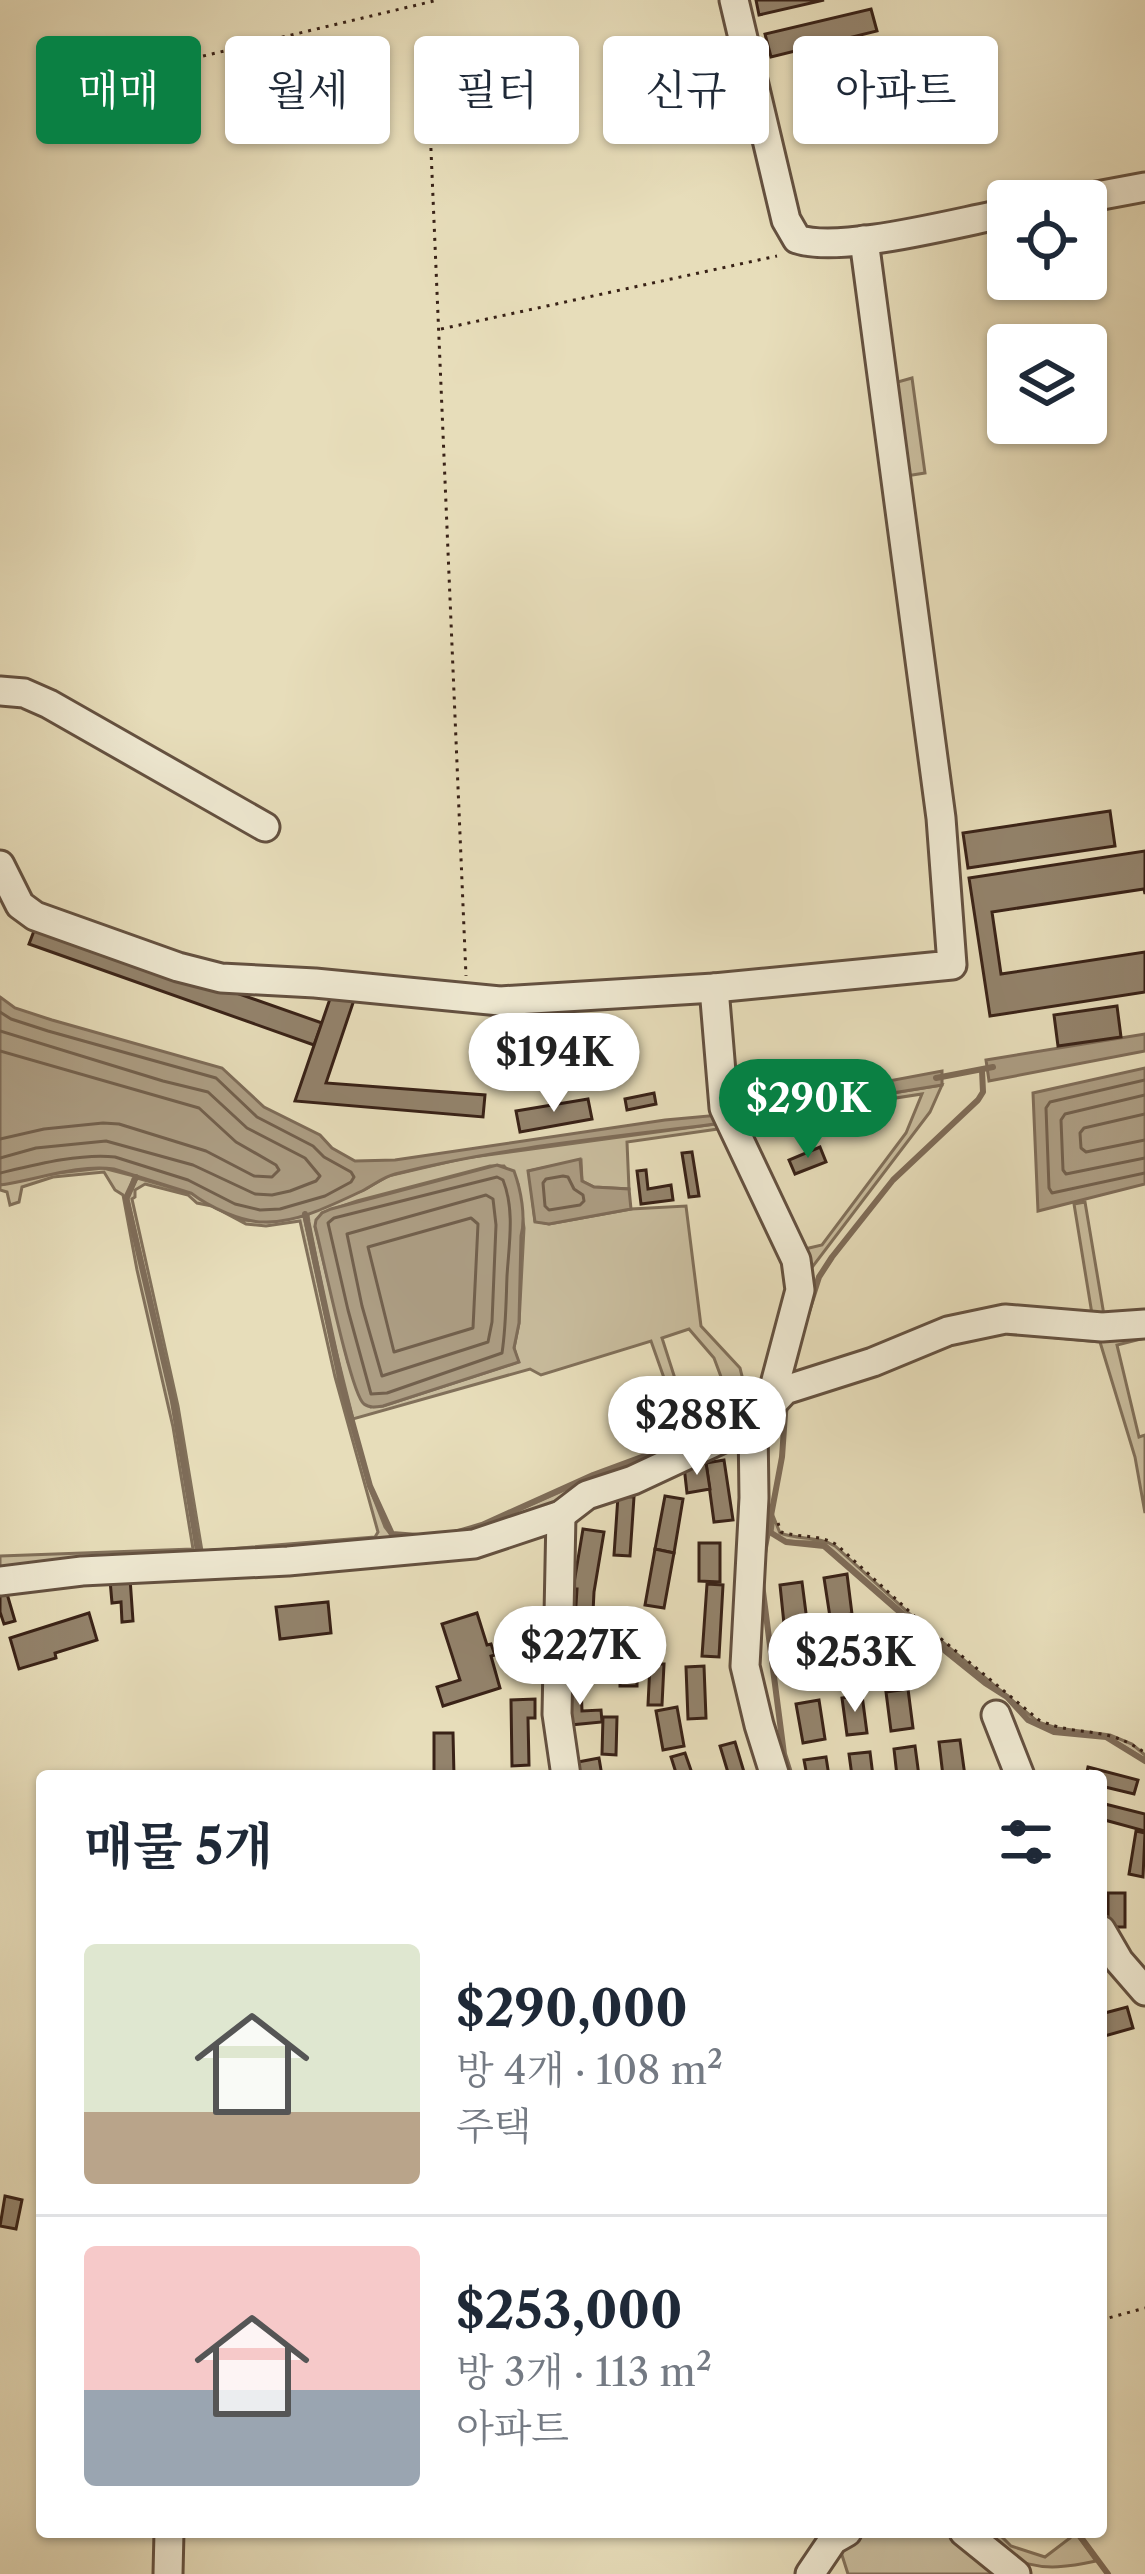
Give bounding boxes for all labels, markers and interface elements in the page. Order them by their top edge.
chip: 매매 [36,36,201,144]
chip: 월세 [225,36,390,144]
chip: 필터 [414,36,579,144]
chip: 신규 [603,36,769,144]
chip: 아파트 [793,36,998,144]
map controls [987,180,1107,444]
button: locate [987,180,1107,300]
button: layers [987,324,1107,444]
pin: $194K [470,1013,638,1115]
text: $194K [496,1028,612,1076]
pin: $290K [724,1059,892,1161]
text: $290K [746,1074,870,1122]
pin: $288K [613,1376,781,1478]
text: $288K [635,1391,759,1439]
pin: $227K [496,1606,664,1708]
pin: $253K [771,1613,939,1715]
text: $227K [520,1621,640,1669]
text: $253K [795,1628,915,1676]
icon: filters [993,1809,1059,1875]
text: 매물 5개 [84,1815,273,1877]
text: $290,000 [456,1977,688,2039]
icon: home [180,1992,324,2136]
text: 방 4개 · 108 m² [456,2046,723,2094]
text: 주택 [456,2102,531,2150]
text: $253,000 [456,2279,682,2341]
icon: home [180,2294,324,2438]
text: 방 3개 · 113 m² [456,2348,712,2396]
text: 아파트 [456,2404,569,2452]

